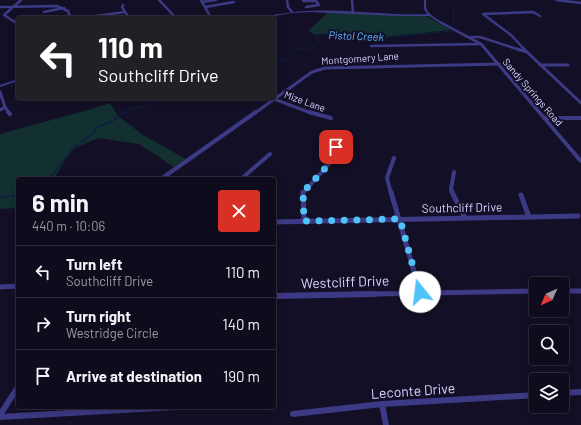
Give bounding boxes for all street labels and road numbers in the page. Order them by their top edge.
street label: Montgomery Lane [321,49,399,67]
street label: Sandy Springs Road [500,56,566,128]
street label: Mize Lane [283,88,327,114]
street label: Southcliff Drive [422,199,502,215]
street label: Westcliff Drive [300,271,390,292]
street label: Leconte Drive [370,379,456,402]

